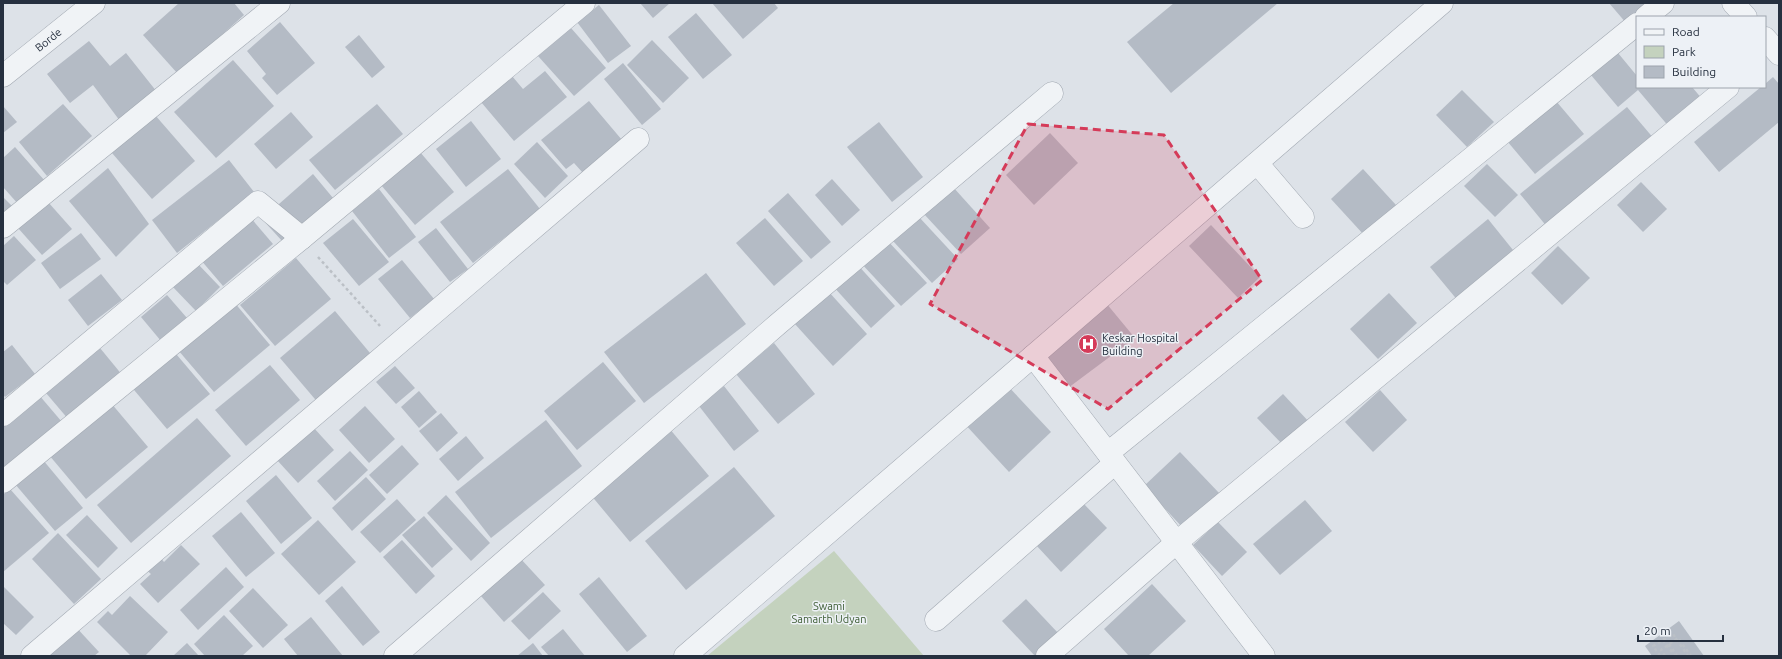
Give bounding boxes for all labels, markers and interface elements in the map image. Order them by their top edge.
legend [1636,16,1766,88]
text: Road [1672,25,1700,38]
street label: Borde [33,26,64,54]
text: Park [1672,45,1696,58]
text: Building [1672,65,1716,78]
place label: Keskar Hospital Building [1102,332,1178,357]
hospital icon: Keskar Hospital Building [1077,333,1099,355]
park label: Swami Samarth Udyan [791,600,867,625]
scale bar [1638,617,1723,643]
text: 20 m [1644,624,1671,637]

